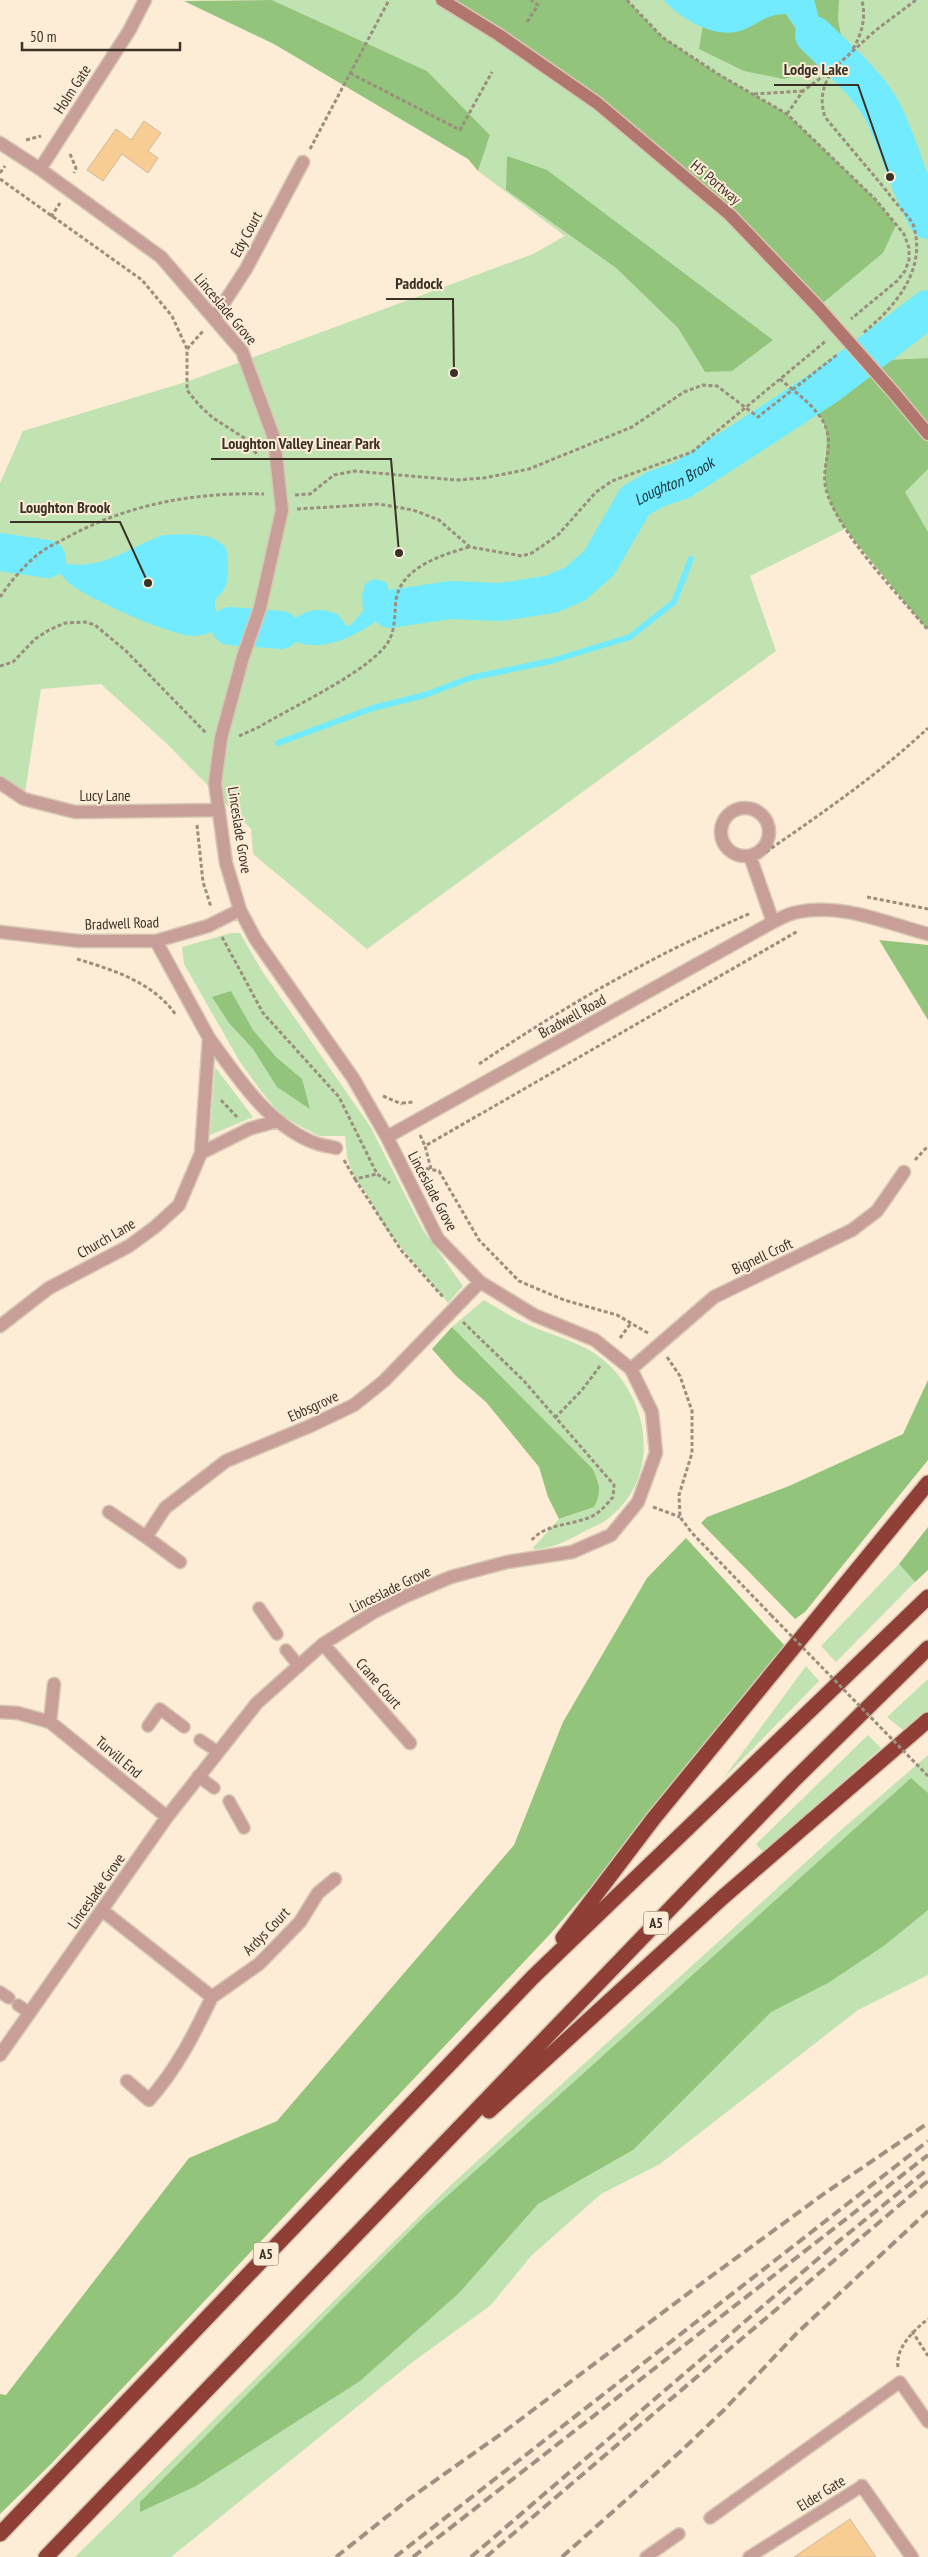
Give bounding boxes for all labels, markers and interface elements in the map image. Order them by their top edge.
scale bar [22,20,180,52]
text: 50 m [30,27,56,46]
callout: Lodge Lake [774,54,858,85]
text: Lodge Lake [784,59,848,79]
street label: Holm Gate [49,61,95,117]
street label: H5 Portway [687,155,745,209]
street label: Edy Court [226,208,266,260]
callout: Paddock [386,268,453,299]
street label: Linceslade Grove [191,269,261,349]
text: Paddock [395,273,443,293]
callout: Loughton Valley Linear Park [211,428,391,459]
text: Loughton Valley Linear Park [222,433,381,453]
water label: Loughton Brook [630,451,719,510]
callout: Loughton Brook [10,491,120,522]
text: Loughton Brook [20,497,111,517]
street label: Linceslade Grove [224,785,256,875]
street label: Lucy Lane [80,786,130,805]
street label: Bradwell Road [85,912,159,934]
street label: Bradwell Road [535,990,609,1042]
street label: Linceslade Grove [404,1148,462,1234]
street label: Church Lane [74,1214,138,1262]
street label: Bignell Croft [729,1234,795,1278]
street label: Ebbsgrove [285,1386,341,1426]
street label: Linceslade Grove [346,1561,434,1617]
street label: Crane Court [352,1654,406,1712]
street label: Turvill End [92,1732,146,1782]
street label: Linceslade Grove [63,1850,129,1932]
street label: Ardys Court [238,1903,294,1959]
road number: A5 [644,1912,668,1935]
road number: A5 [254,2242,278,2266]
street label: Elder Gate [793,2471,849,2515]

